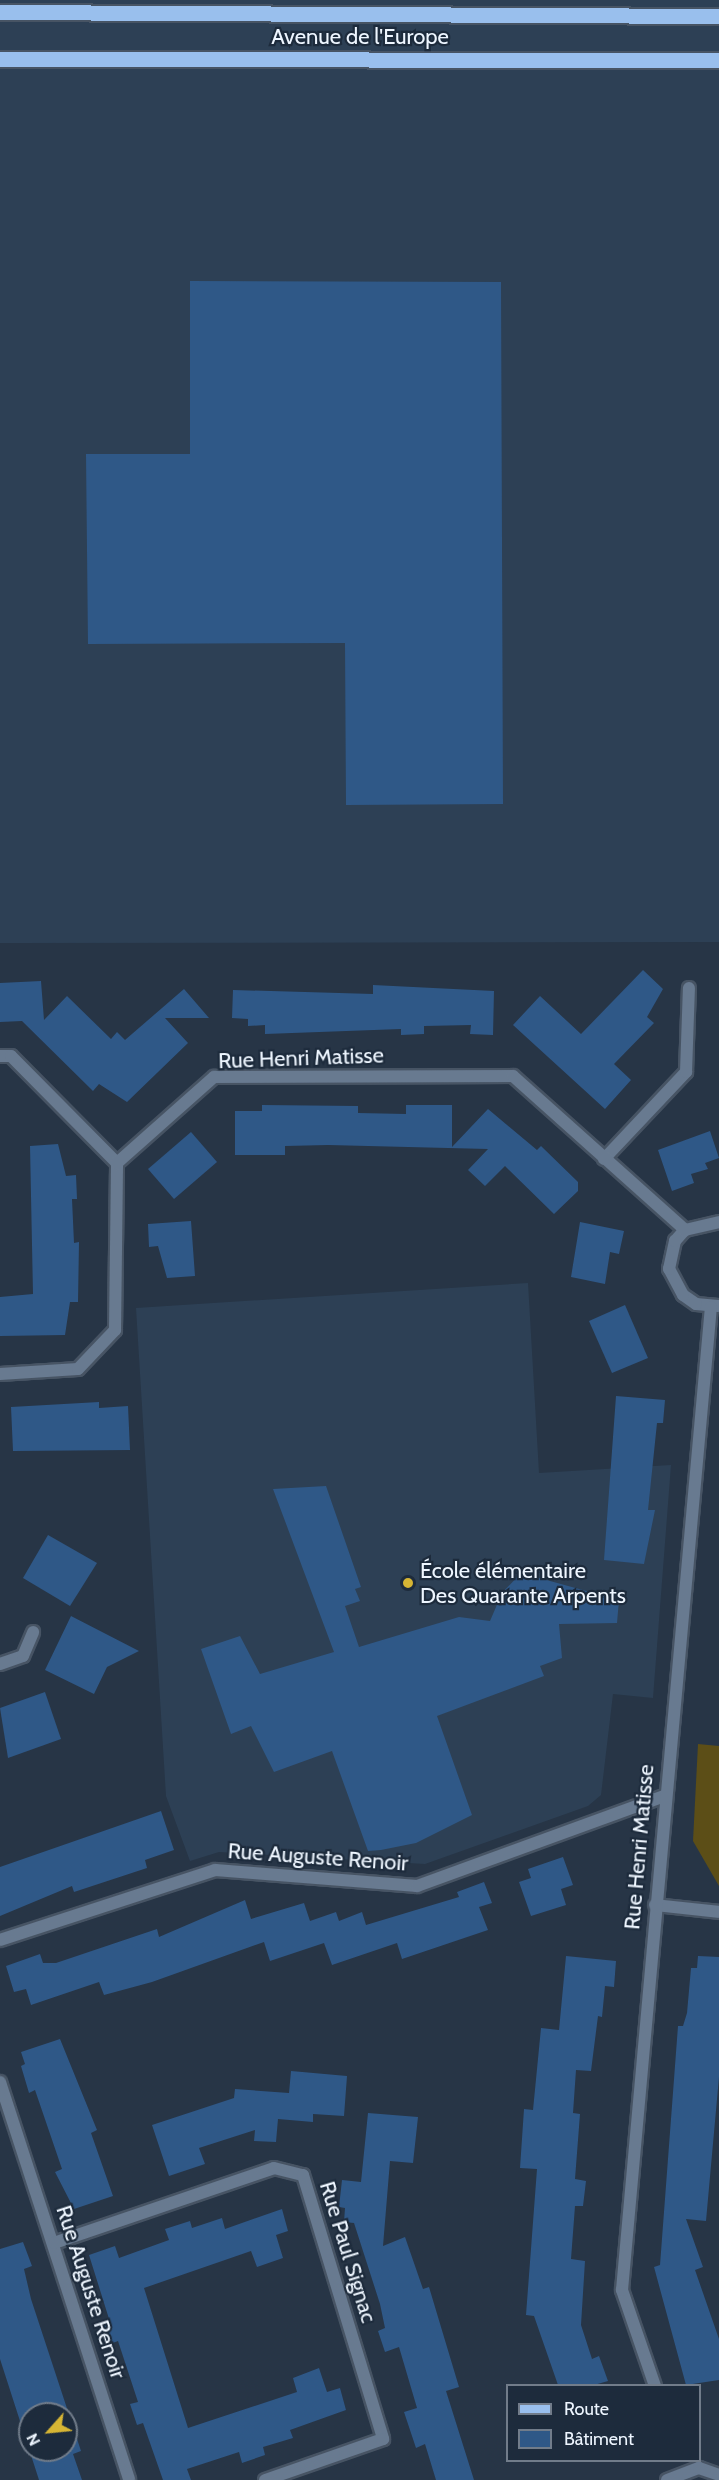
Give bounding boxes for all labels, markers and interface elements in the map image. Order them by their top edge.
street label: Avenue de l'Europe [271,24,449,50]
street label: Rue Henri Matisse [218,1042,384,1074]
place label: École élémentaire Des Quarante Arpents [420,1557,626,1609]
marker: École élémentaire Des Quarante Arpents [401,1576,415,1590]
street label: Rue Henri Matisse [619,1763,659,1931]
street label: Rue Auguste Renoir [227,1838,409,1876]
street label: Rue Paul Signac [314,2178,382,2326]
street label: Rue Auguste Renoir [51,2202,131,2382]
legend [506,2384,701,2462]
text: Route [564,2398,609,2420]
north arrow [18,2402,78,2462]
text: Bâtiment [564,2428,634,2450]
text: N [22,2430,44,2449]

